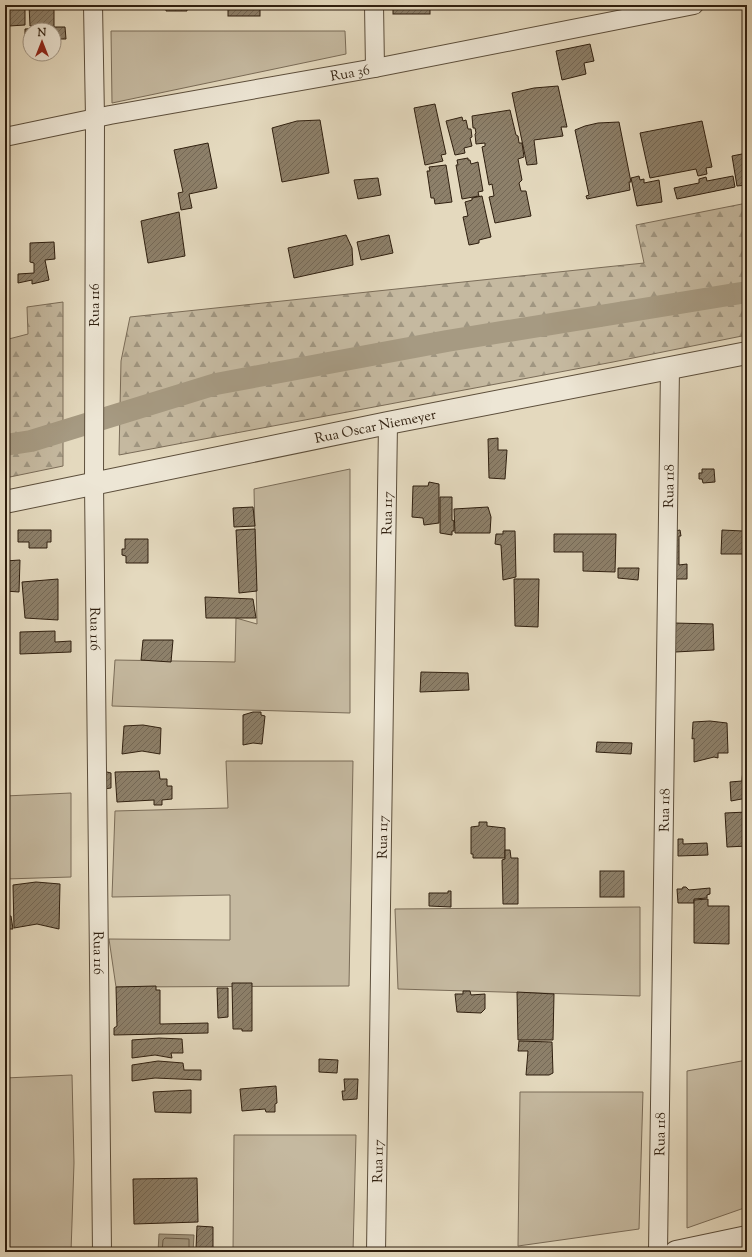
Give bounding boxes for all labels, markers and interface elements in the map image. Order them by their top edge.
north arrow [22,22,62,62]
text: N [37,25,47,41]
street label: Rua 36 [329,61,372,88]
street label: Rua 116 [86,283,106,327]
street label: Rua Oscar Niemeyer [313,406,439,450]
street label: Rua 118 [660,464,681,508]
street label: Rua 117 [378,491,399,535]
street label: Rua 116 [83,607,104,651]
street label: Rua 118 [656,788,676,832]
street label: Rua 117 [374,815,394,859]
street label: Rua 116 [87,931,107,975]
street label: Rua 118 [651,1112,672,1156]
street label: Rua 117 [369,1139,390,1183]

